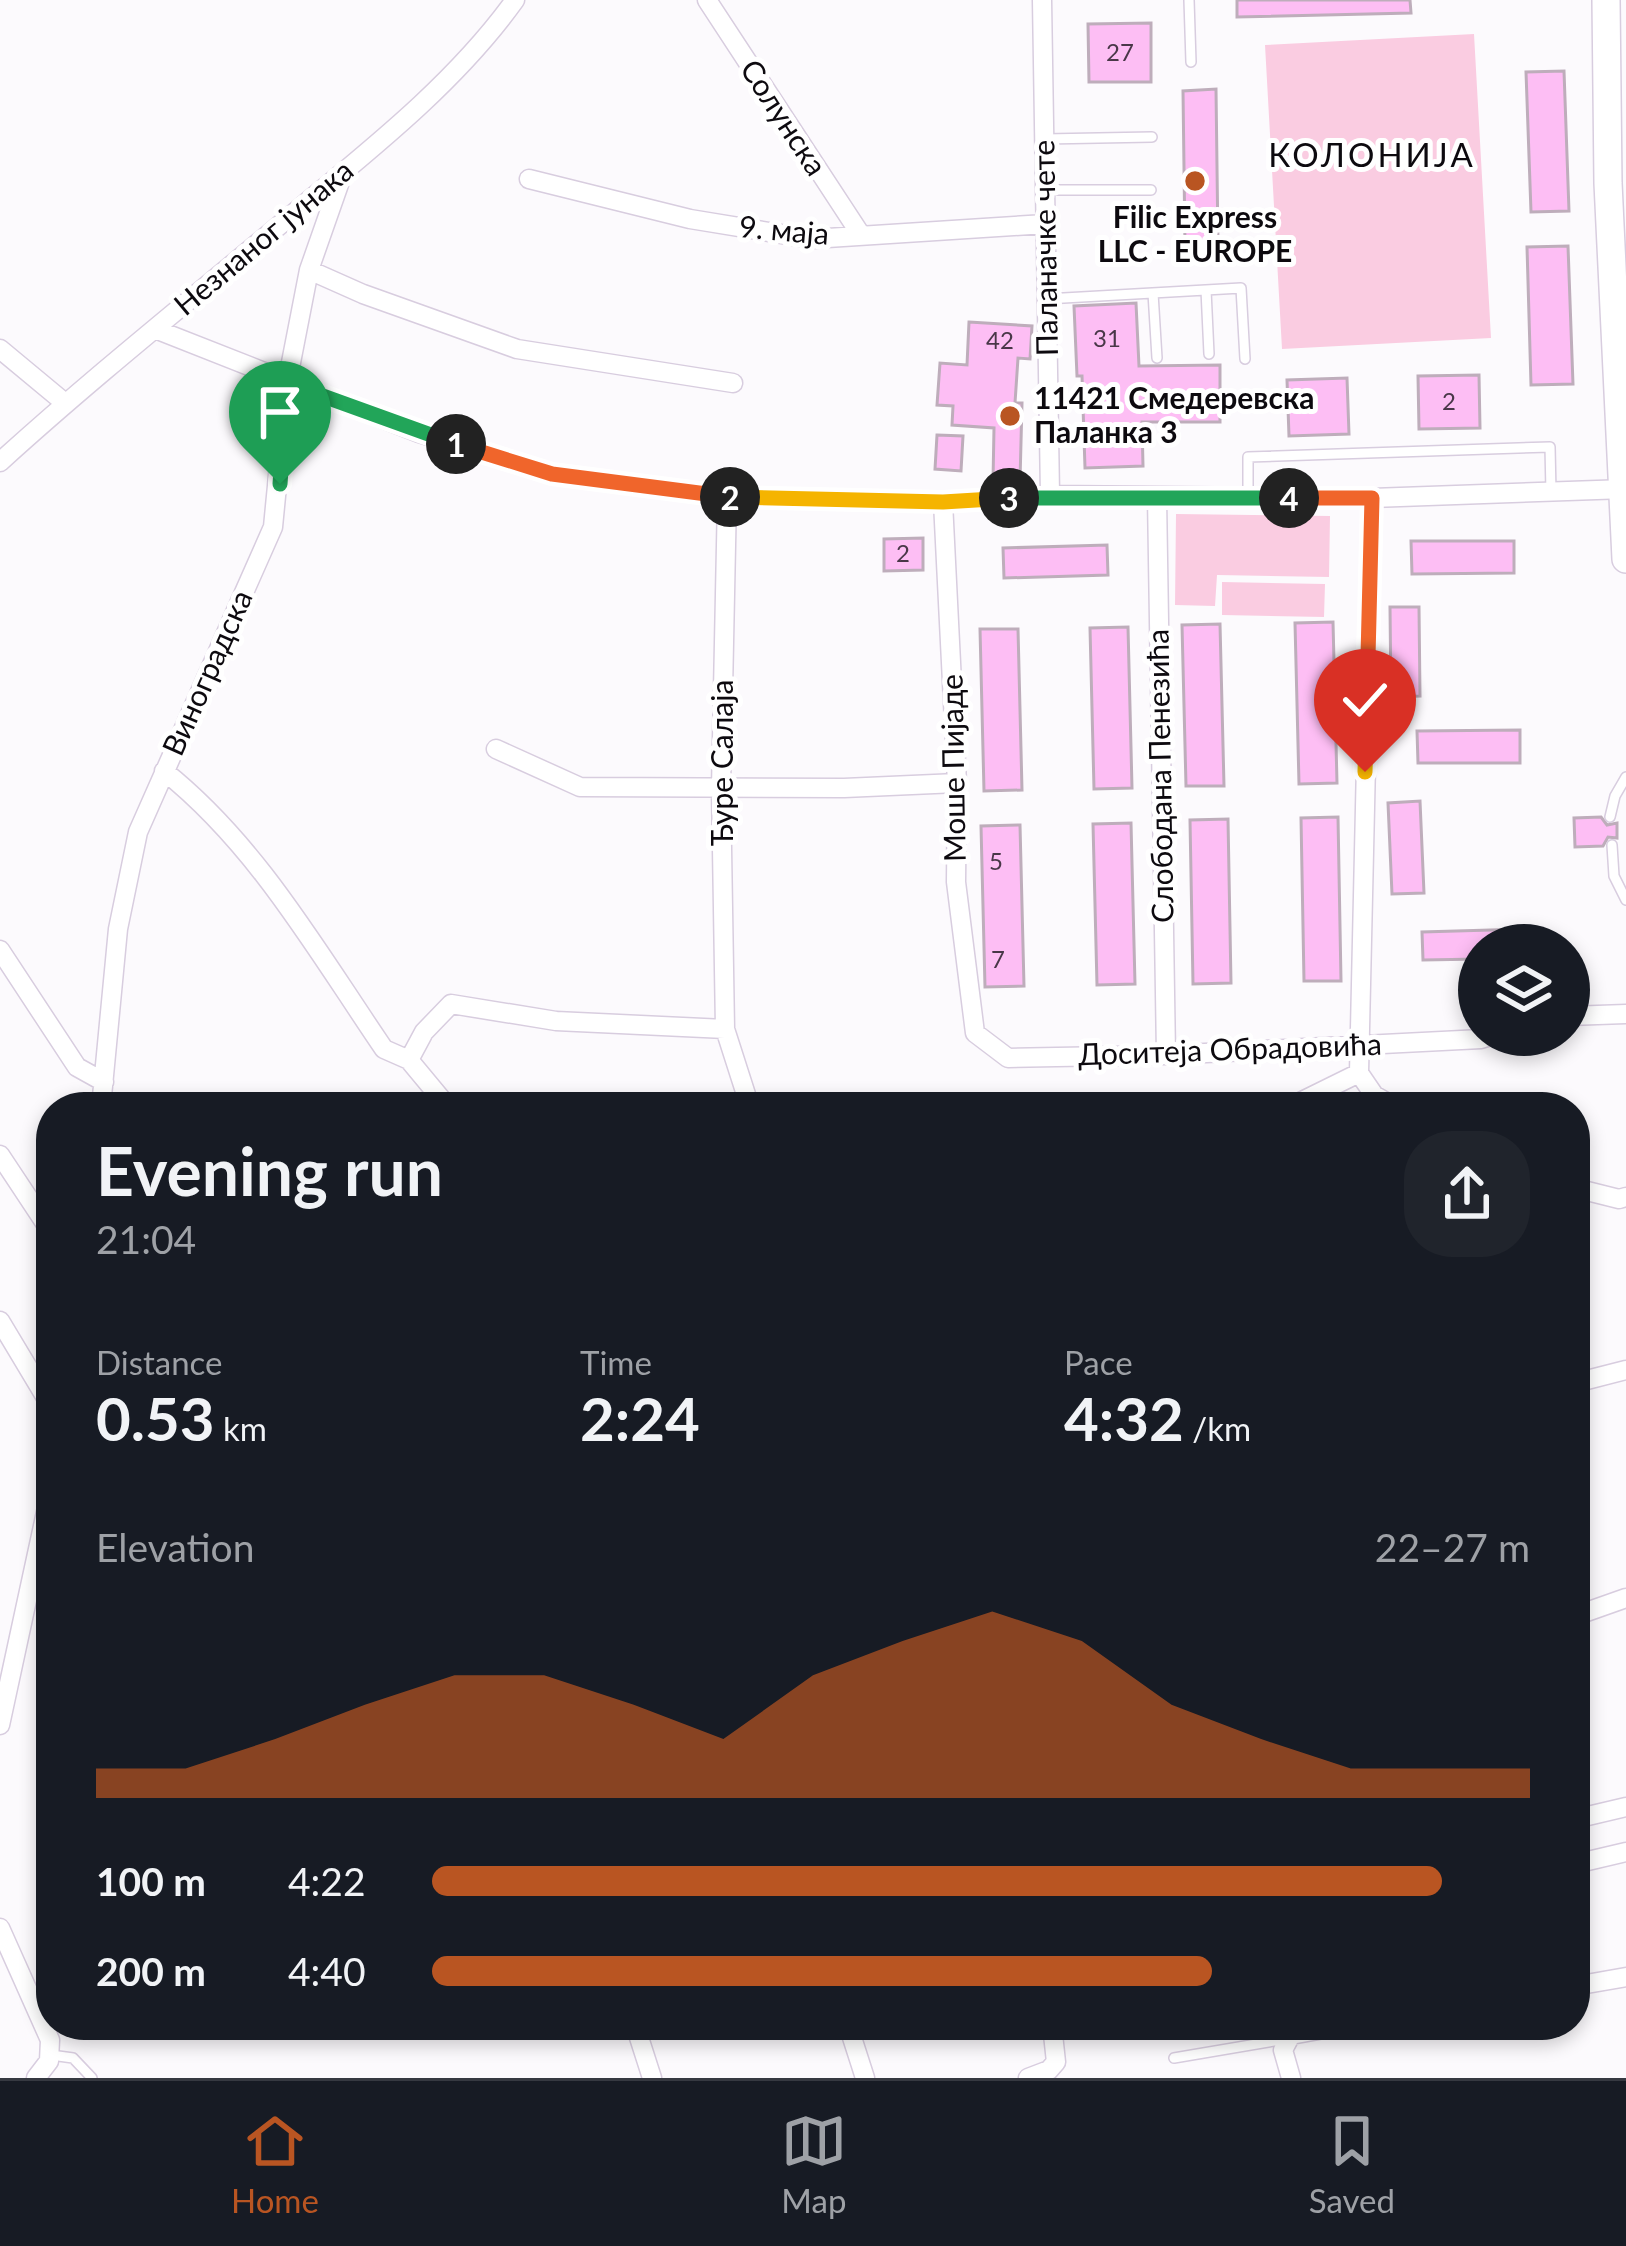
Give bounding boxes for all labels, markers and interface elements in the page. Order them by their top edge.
house number: 27 [1106,37,1134,66]
street label: Солунска [734,52,835,182]
district label: КОЛОНИЈА [1268,134,1476,174]
street label: Паланачке чете [1024,140,1064,356]
street label: Незнаног јунака [166,151,359,322]
marker: Filic Express LLC - EUROPE [1182,168,1208,194]
place label: Filic Express LLC - EUROPE [1098,198,1292,268]
street label: 9. маја [738,207,831,251]
house number: 31 [1093,323,1121,352]
house number: 42 [986,325,1014,354]
pin [229,361,331,484]
icon: arrive [247,379,313,445]
place label: 11421 Смедеревска Паланка 3 [1034,379,1314,449]
house number: 2 [1442,386,1456,415]
marker: 11421 Смедеревска Паланка 3 [997,403,1023,429]
pin: 1 [426,414,486,474]
text: 1 [446,424,466,464]
pin: 2 [700,467,760,527]
pin: 3 [979,468,1039,528]
pin: 4 [1259,468,1319,528]
text: 2 [720,477,740,517]
text: 3 [999,478,1019,518]
text: 4 [1279,478,1299,518]
house number: 2 [896,538,910,567]
street label: Виноградска [154,584,259,761]
street label: Слободана Пенезића [1138,629,1180,923]
pin [1314,649,1416,772]
icon: check [1332,667,1398,733]
street label: Моше Пијаде [932,674,972,862]
street label: Ђуре Салаја [703,680,739,846]
house number: 5 [989,846,1003,875]
map controls [1458,924,1590,1056]
button: layers [1458,924,1590,1056]
house number: 7 [991,944,1005,973]
street label: Доситеја Обрадовића [1078,1025,1382,1071]
text: Evening run [96,1131,443,1210]
button: share [1404,1131,1530,1257]
text: 21:04 [96,1216,196,1262]
text: Distance [96,1342,223,1382]
text: Time [580,1342,652,1382]
text: Pace [1064,1342,1133,1382]
text: 0.53 [96,1382,215,1454]
text: 2:24 [580,1382,700,1454]
text: 4:32 [1064,1382,1184,1454]
text: km [215,1408,267,1448]
text: /km [1184,1408,1251,1448]
text: Elevation [96,1524,254,1570]
text: 22–27 m [1375,1524,1530,1570]
text: 100 m [96,1858,206,1904]
text: 4:22 [288,1858,366,1904]
text: 200 m [96,1948,206,1994]
text: 4:40 [288,1948,366,1994]
tab: Home [231,2108,319,2220]
tab: Map [781,2108,847,2220]
tab: Saved [1309,2108,1395,2220]

